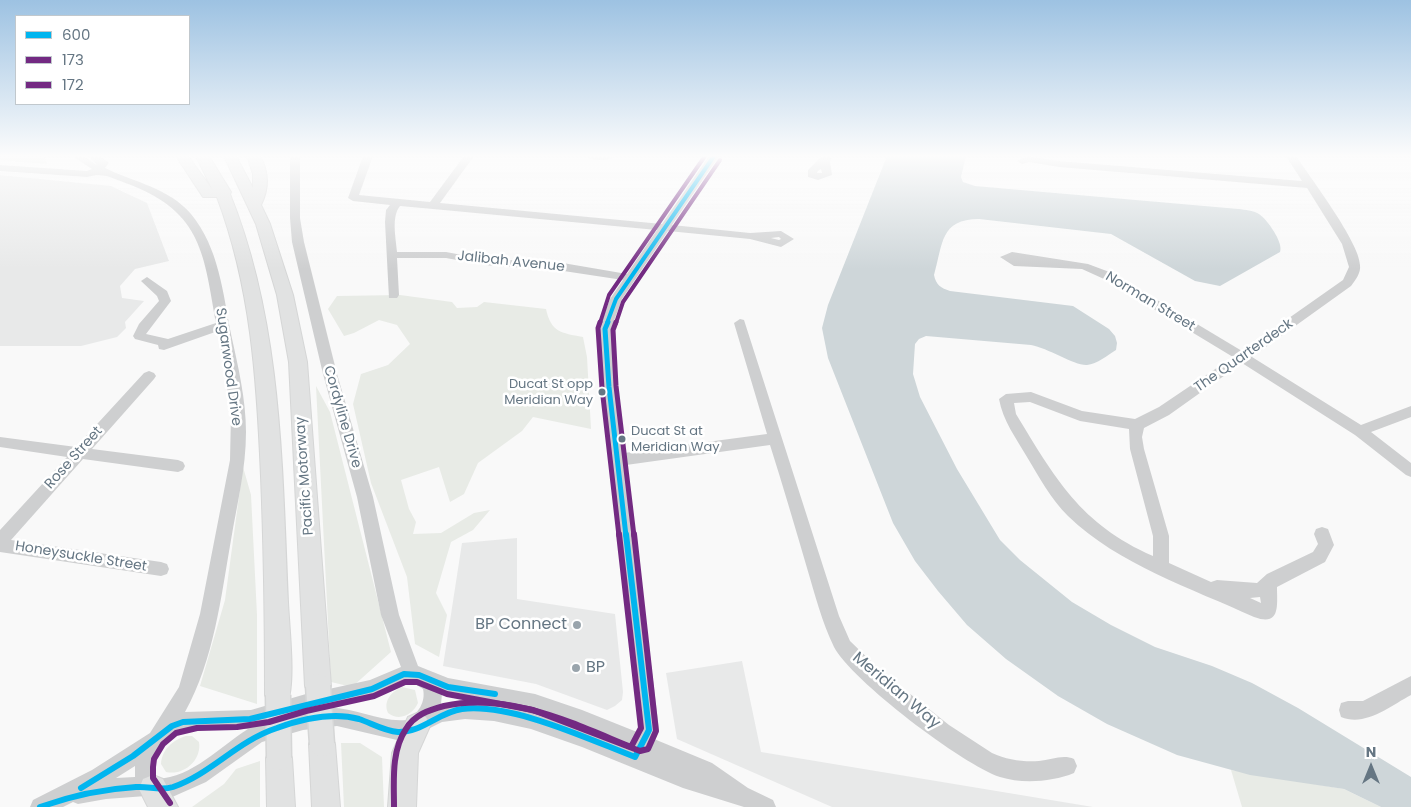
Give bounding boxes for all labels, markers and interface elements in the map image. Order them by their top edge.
legend [15,15,190,105]
text: 600 [62,24,90,45]
text: 173 [62,49,84,70]
text: 172 [62,74,84,95]
street label: Jalibah Avenue [456,248,566,276]
street label: Norman Street [1102,269,1198,335]
street label: Sugarwood Drive [211,307,245,427]
street label: The Quarterdeck [1191,316,1297,396]
street label: Cordyline Drive [319,364,365,470]
place label: Ducat St opp Meridian Way [504,377,593,408]
marker: Ducat St opp Meridian Way [597,387,607,397]
street label: Pacific Motorway [292,416,318,536]
street label: Rose Street [42,423,106,493]
place label: Ducat St at Meridian Way [631,424,720,455]
marker: Ducat St at Meridian Way [617,434,627,444]
street label: Honeysuckle Street [14,538,148,576]
place label: BP Connect [475,615,567,635]
marker: BP Connect [571,619,583,631]
street label: Meridian Way [848,649,944,733]
place label: BP [586,658,605,678]
marker: BP [570,662,582,674]
north arrow [1346,742,1396,792]
text: N [1366,742,1376,762]

